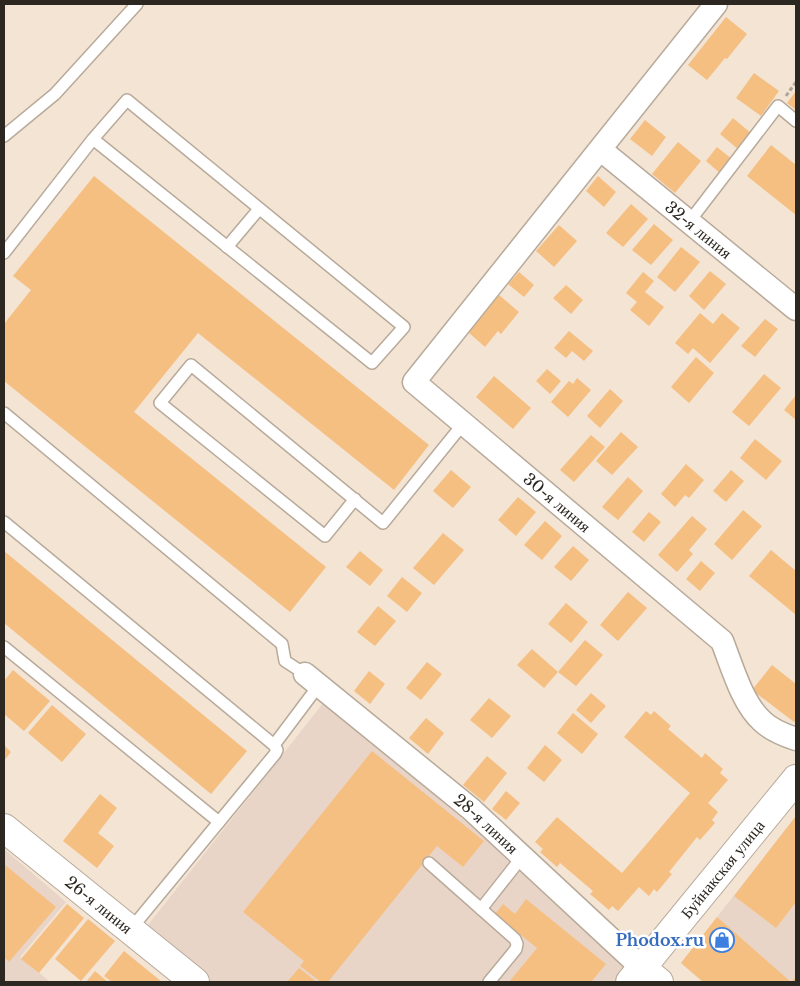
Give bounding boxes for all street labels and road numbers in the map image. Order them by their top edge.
street label: 32-я линия [661,197,737,263]
street label: 30-я линия [520,469,595,537]
street label: 28-я линия [450,789,523,858]
street label: Буйнакская улица [676,816,769,922]
street label: 26-я линия [61,872,137,938]

